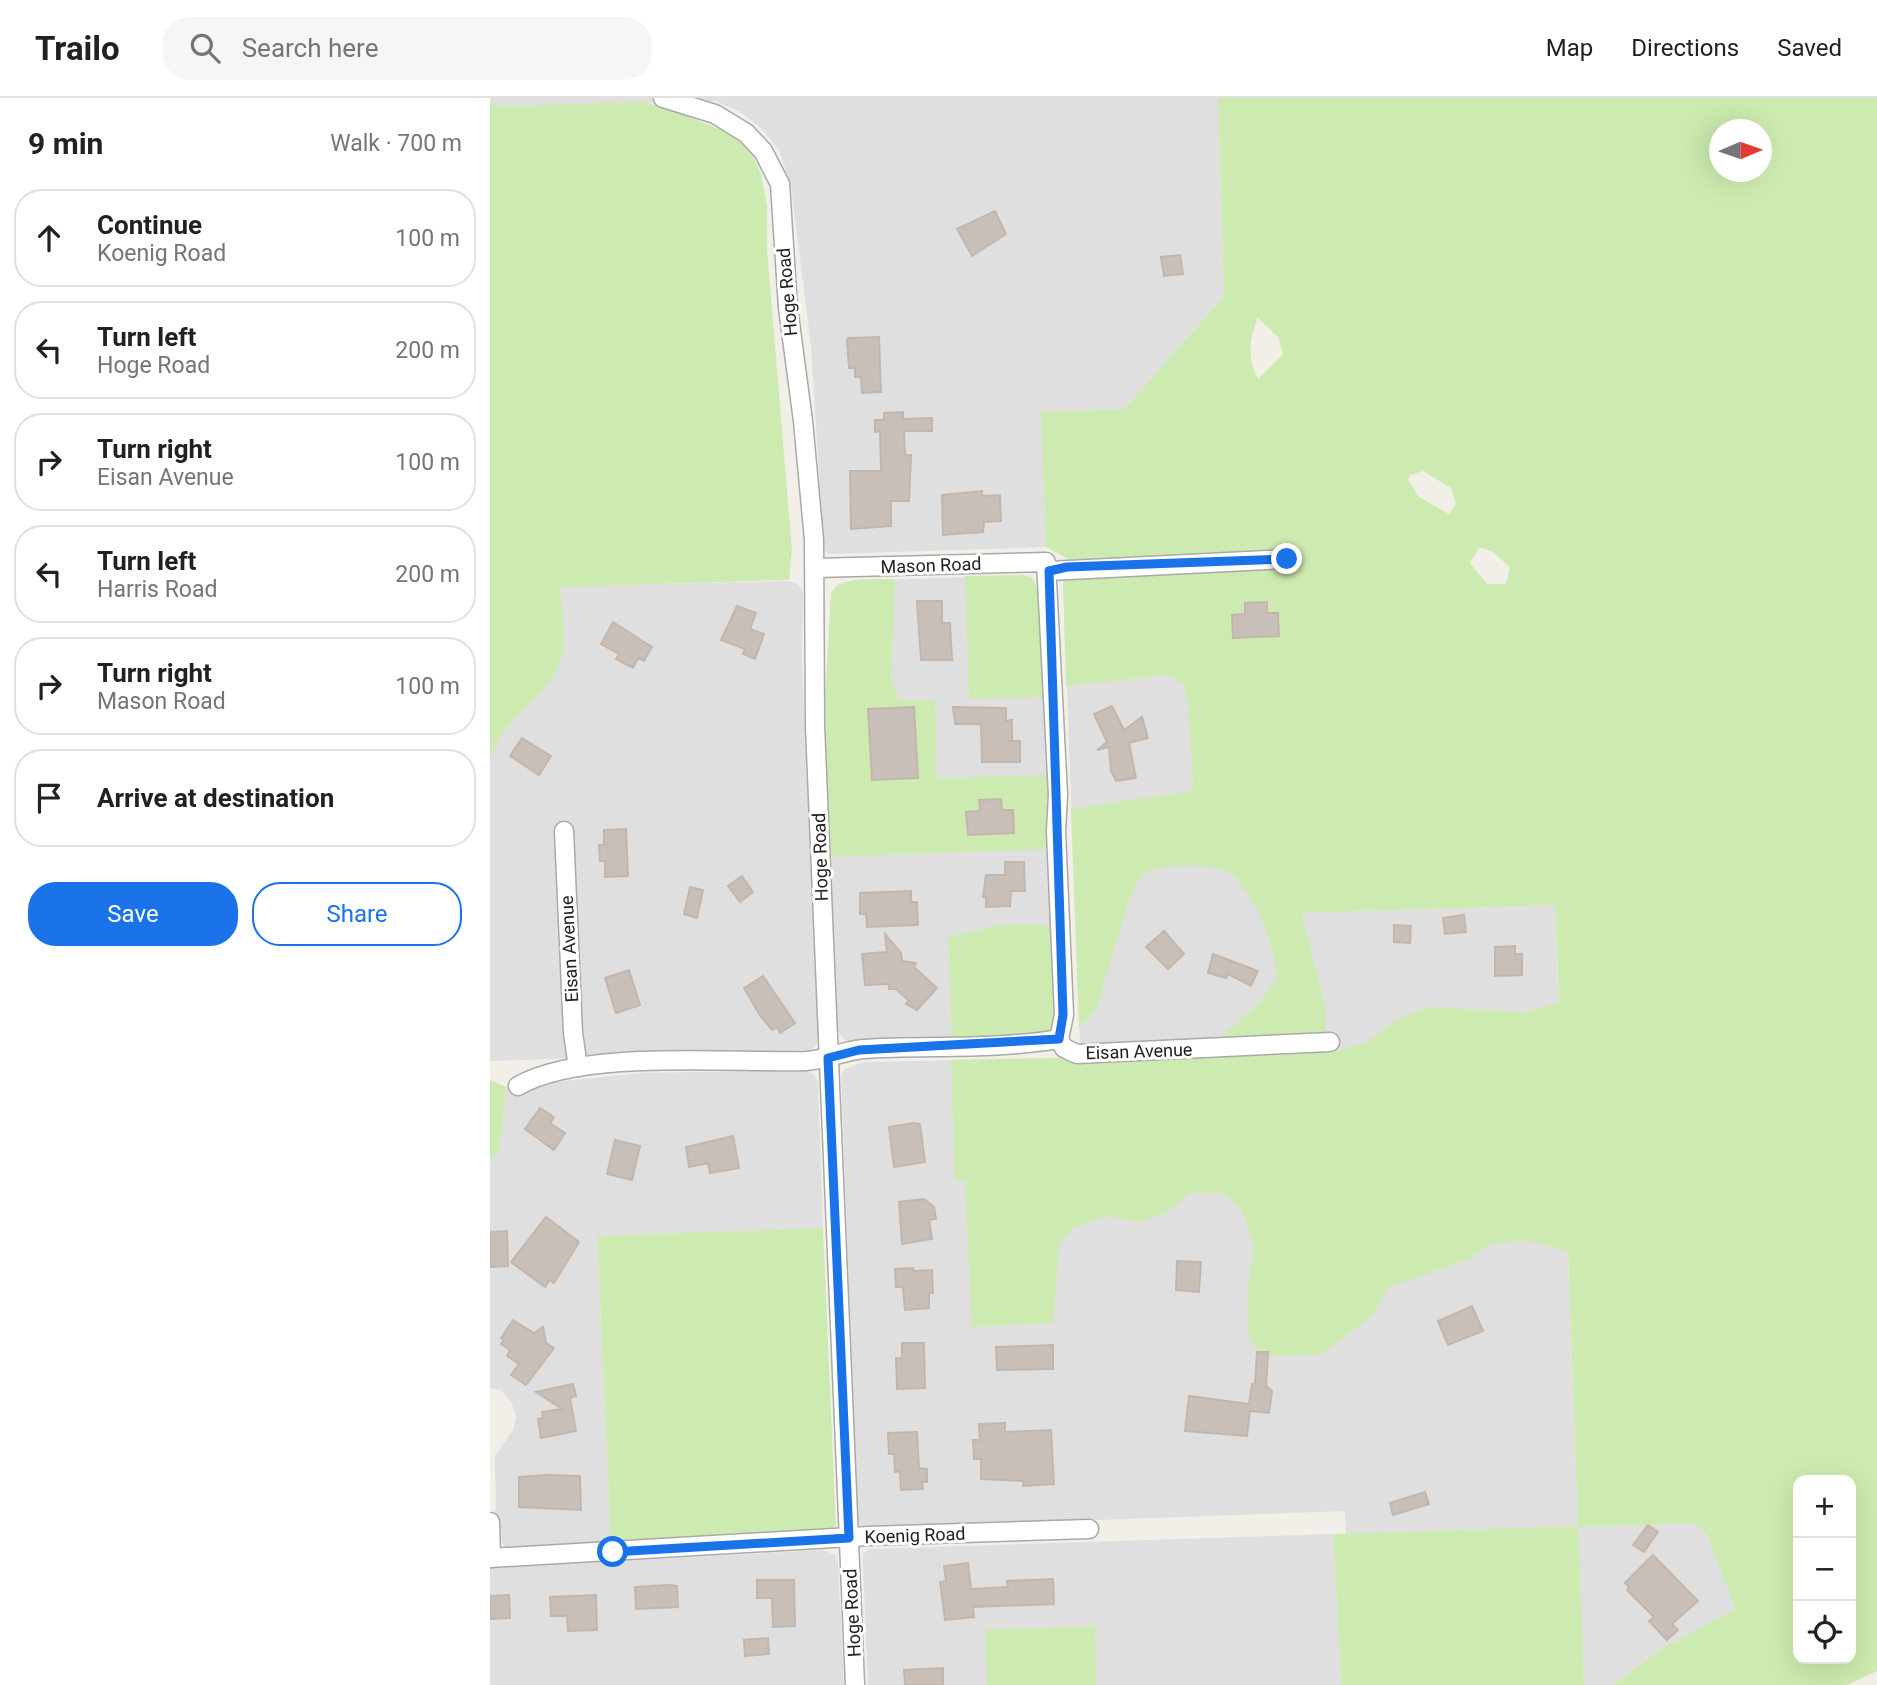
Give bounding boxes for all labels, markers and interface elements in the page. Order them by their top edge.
search box [162,17,652,80]
text: Trailo [35,29,120,68]
icon: search [186,29,224,67]
text: Search here [242,33,378,63]
text: Map [1546,34,1593,62]
text: Directions [1631,34,1739,62]
text: Saved [1777,34,1842,62]
north arrow [1709,119,1772,182]
text: 9 min [28,126,103,161]
text: Walk · 700 m [330,130,462,157]
text: Continue [97,210,202,240]
icon: ahead [30,219,68,257]
text: 100 m [395,225,460,252]
text: Koenig Road [97,240,226,267]
street label: Hoge Road [773,247,801,337]
text: Turn left [97,322,196,352]
icon: left [30,331,68,369]
text: 200 m [395,337,460,364]
text: Hoge Road [97,352,210,379]
text: Turn right [97,434,212,464]
icon: right [30,443,68,481]
text: 100 m [395,449,460,476]
text: Eisan Avenue [97,464,234,491]
route end [1271,543,1302,574]
text: Turn left [97,546,196,576]
street label: Mason Road [880,553,982,577]
icon: left [30,555,68,593]
text: 200 m [395,561,460,588]
text: Harris Road [97,576,217,603]
text: Turn right [97,658,212,688]
icon: right [30,667,68,705]
text: 100 m [395,673,460,700]
text: Mason Road [97,688,226,715]
icon: arrive [30,779,68,817]
text: Arrive at destination [97,783,334,813]
street label: Hoge Road [808,812,832,902]
button: Save [28,882,238,946]
button: Share [252,882,462,946]
street label: Eisan Avenue [556,895,582,1003]
street label: Eisan Avenue [1085,1039,1193,1063]
map controls [1793,1475,1856,1664]
button: + [1793,1475,1856,1538]
street label: Koenig Road [864,1523,966,1547]
route start [597,1536,628,1567]
button: − [1793,1538,1856,1601]
street label: Hoge Road [839,1568,865,1658]
button: locate [1793,1601,1856,1664]

